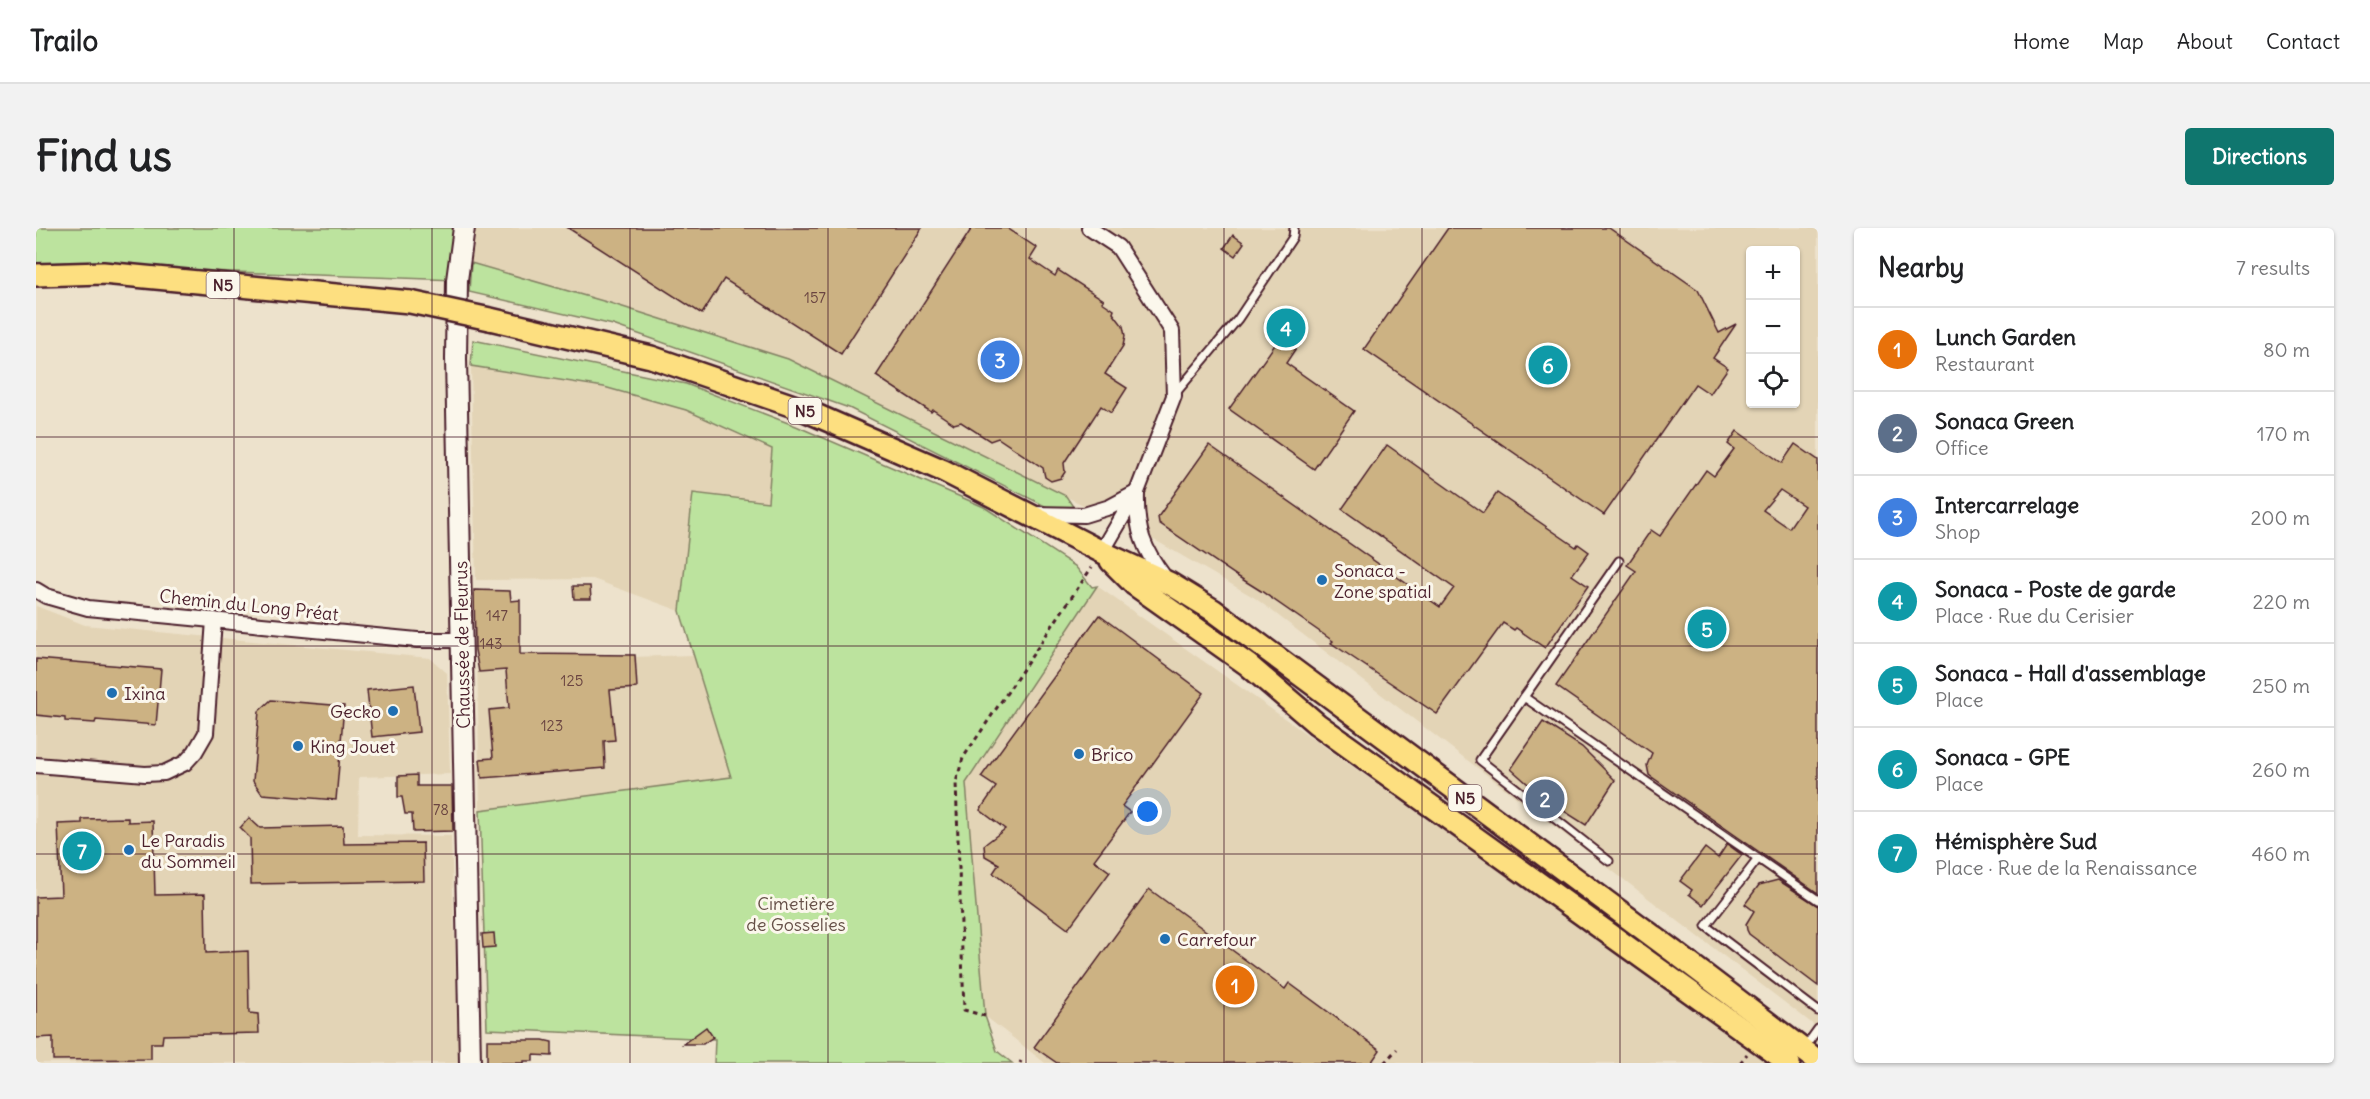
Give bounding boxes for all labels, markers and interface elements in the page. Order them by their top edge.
text: Trailo [30,23,98,59]
text: Home [2013,28,2070,55]
text: Map [2103,28,2144,55]
text: About [2177,28,2233,55]
text: Contact [2266,28,2340,55]
button: Directions [2185,128,2334,185]
text: Find us [36,130,172,182]
map controls [1746,246,1800,408]
button: + [1746,246,1800,300]
text: Nearby [1878,251,1964,284]
text: 7 results [2236,255,2310,280]
road number: N5 [206,272,240,298]
house number: 157 [804,288,826,307]
button: − [1746,300,1800,354]
pin: 4 [1266,306,1306,350]
text: Lunch Garden [1935,323,2076,351]
text: 1 [1894,337,1901,362]
text: 80 m [2263,337,2310,362]
pin: 3 [980,338,1020,382]
pin: 6 [1528,342,1568,388]
text: Restaurant [1935,351,2034,376]
button: locate [1746,354,1800,408]
road number: N5 [788,398,822,424]
text: Sonaca Green [1935,407,2074,435]
text: 2 [1892,421,1903,446]
text: 170 m [2257,421,2310,446]
text: Office [1935,435,1989,460]
text: Intercarrelage [1935,491,2079,519]
text: 3 [1892,505,1903,530]
text: 200 m [2250,505,2310,530]
text: Shop [1935,519,1980,544]
place label: Sonaca - Zone spatial [1334,559,1431,603]
street label: Chaussée de Fleurus [449,561,475,729]
marker: Sonaca - Zone spatial [1315,573,1329,587]
text: Sonaca - Poste de garde [1935,575,2176,603]
street label: Chemin du Long Préat [158,584,340,626]
text: 4 [1892,589,1903,614]
text: 220 m [2253,589,2310,614]
text: Place · Rue du Cerisier [1935,603,2134,628]
house number: 147 [486,606,508,625]
pin: 5 [1688,606,1726,652]
house number: 143 [479,634,503,653]
text: Sonaca - Hall d'assemblage [1935,659,2206,687]
house number: 125 [561,671,583,690]
text: 5 [1892,673,1903,698]
text: 250 m [2252,673,2310,698]
place label: Ixina [124,682,165,705]
marker: Ixina [105,686,119,700]
text: Place [1935,687,1983,712]
place label: Gecko [330,700,381,723]
marker: Gecko [386,704,400,718]
house number: 123 [541,716,563,735]
place label: King Jouet [310,735,395,758]
marker: King Jouet [291,739,305,753]
place label: Brico [1091,743,1133,766]
text: Sonaca - GPE [1935,743,2070,771]
marker: Brico [1072,747,1086,761]
text: 6 [1892,757,1903,782]
text: 260 m [2252,757,2310,782]
text: Place [1935,771,1983,796]
pin: 2 [1526,776,1564,822]
road number: N5 [1448,785,1482,811]
your location [1133,797,1162,826]
house number: 78 [433,800,449,819]
text: Hémisphère Sud [1935,827,2097,855]
pin: 7 [62,828,102,874]
place label: Le Paradis du Sommeil [141,829,236,873]
text: 7 [1893,841,1902,866]
text: 460 m [2251,841,2310,866]
marker: Le Paradis du Sommeil [122,843,136,857]
text: Place · Rue de la Renaissance [1935,855,2197,880]
park label: Cimetière de Gosselies [746,892,846,936]
place label: Carrefour [1177,928,1257,951]
marker: Carrefour [1158,932,1172,946]
pin: 1 [1216,962,1254,1008]

